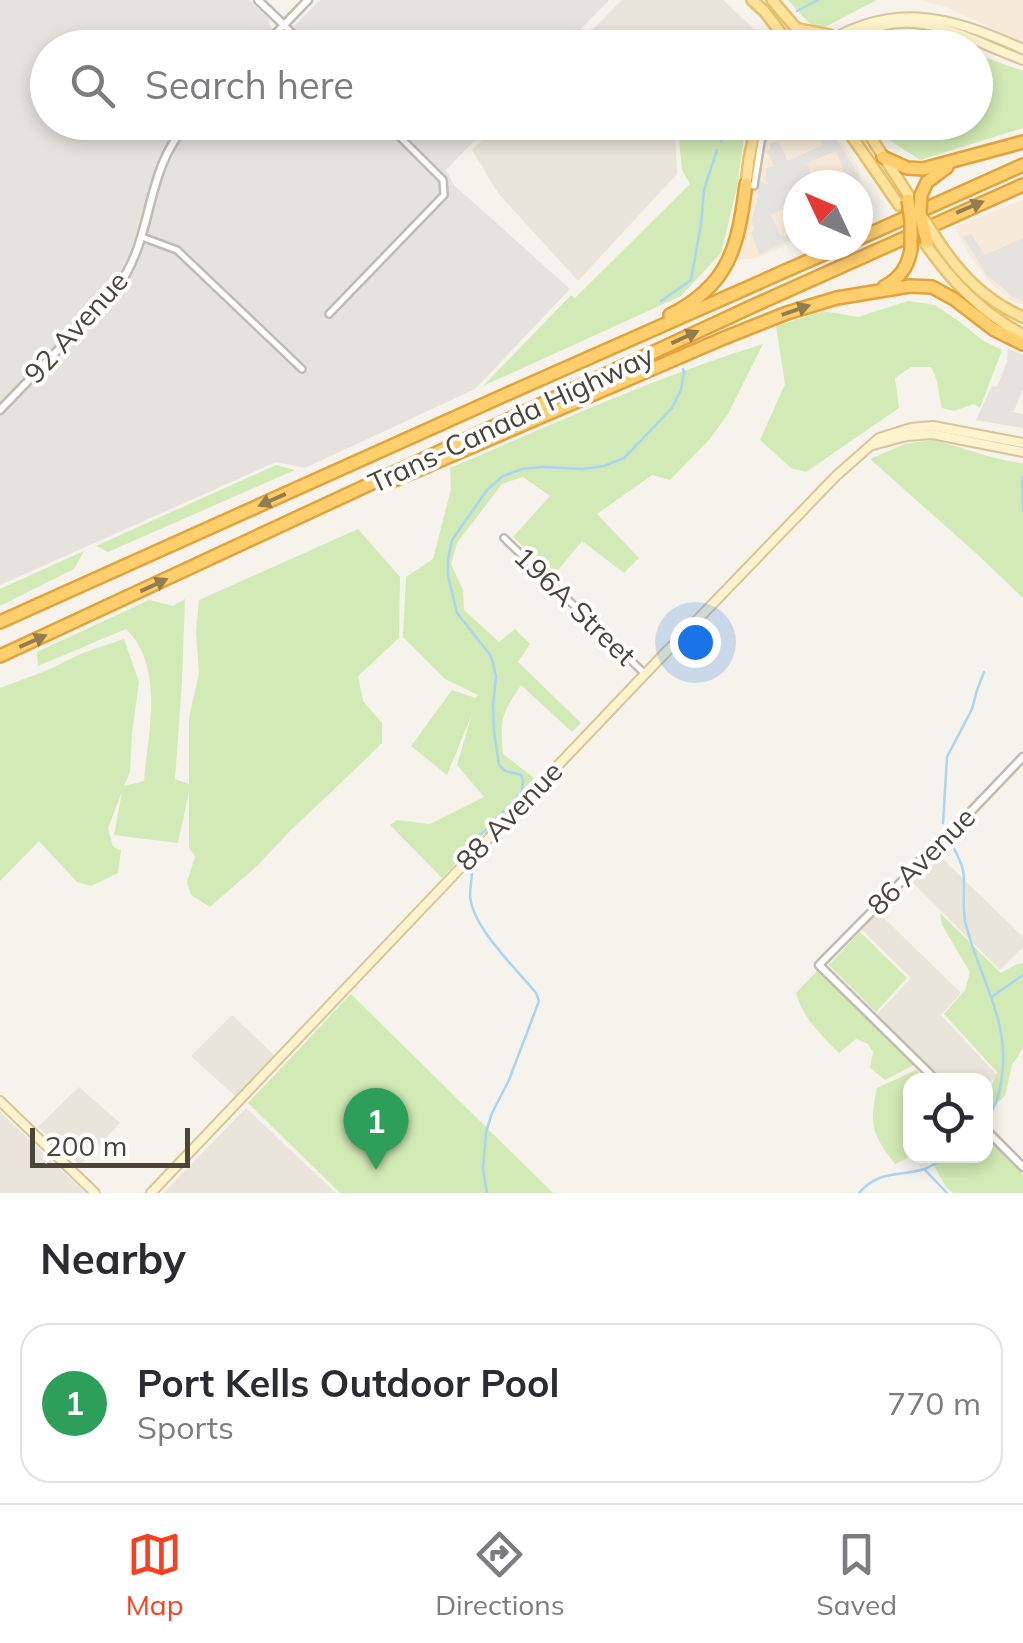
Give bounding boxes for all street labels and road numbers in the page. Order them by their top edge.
street label: 92 Avenue [16,264,135,390]
street label: Trans-Canada Highway [363,337,659,500]
street label: 196A Street [507,539,644,672]
street label: 88 Avenue [448,754,569,878]
street label: 86 Avenue [859,799,982,922]

